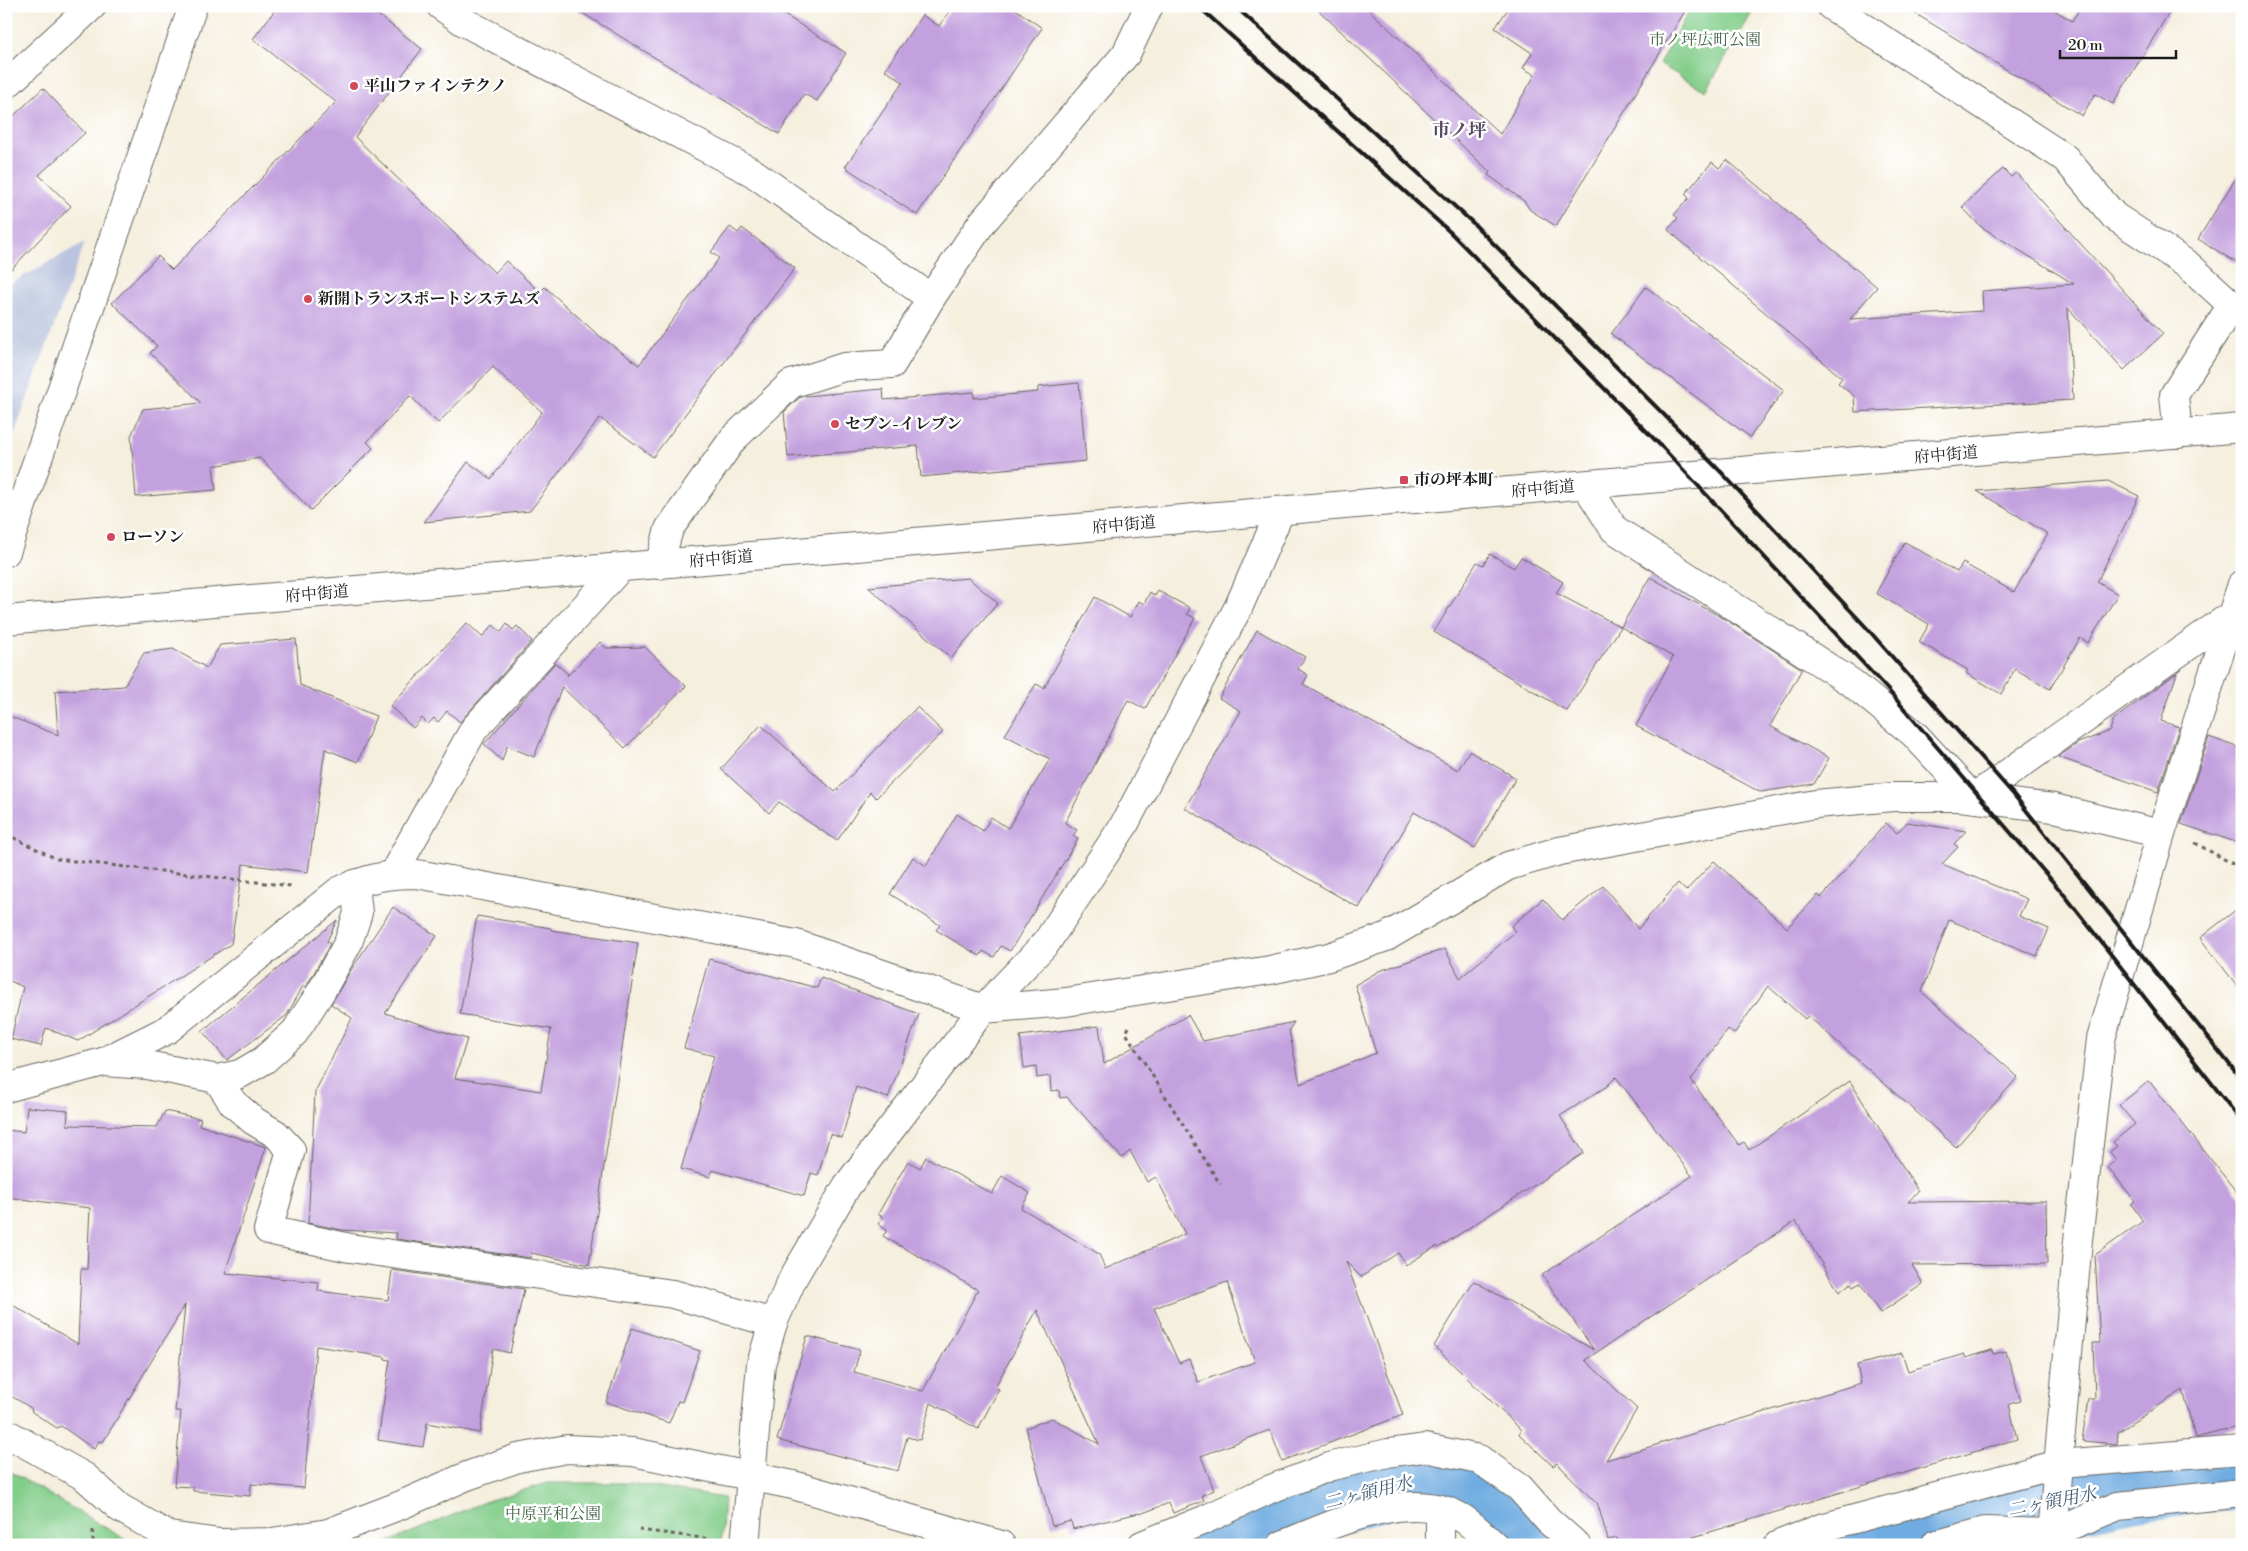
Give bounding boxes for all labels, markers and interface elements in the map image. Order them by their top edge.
scale bar [2060,28,2177,60]
park label: 市ノ坪広町公園 [1649,30,1761,50]
text: 20 m [2068,36,2103,55]
place label: 平山ファインテクノ [364,76,507,96]
marker: 平山ファインテクノ [348,80,360,92]
district label: 市ノ坪 [1432,119,1487,142]
place label: 新開トランスポートシステムズ [317,289,540,309]
marker: 新開トランスポートシステムズ [302,293,314,305]
place label: セブン-イレブン [845,414,962,434]
marker: セブン-イレブン [829,418,841,430]
street label: 府中街道 [1913,442,1979,468]
place label: 市の坪本町 [1414,470,1494,490]
marker: 市の坪本町 [1398,474,1410,486]
street label: 府中街道 [1510,476,1576,502]
street label: 府中街道 [1091,512,1157,538]
place label: ローソン [121,527,184,547]
marker: ローソン [105,531,117,543]
street label: 府中街道 [688,546,754,572]
street label: 府中街道 [284,581,350,607]
water label: 二ヶ領用水 [1322,1470,1416,1515]
water label: 二ヶ領用水 [2006,1482,2100,1522]
park label: 中原平和公園 [505,1504,601,1524]

